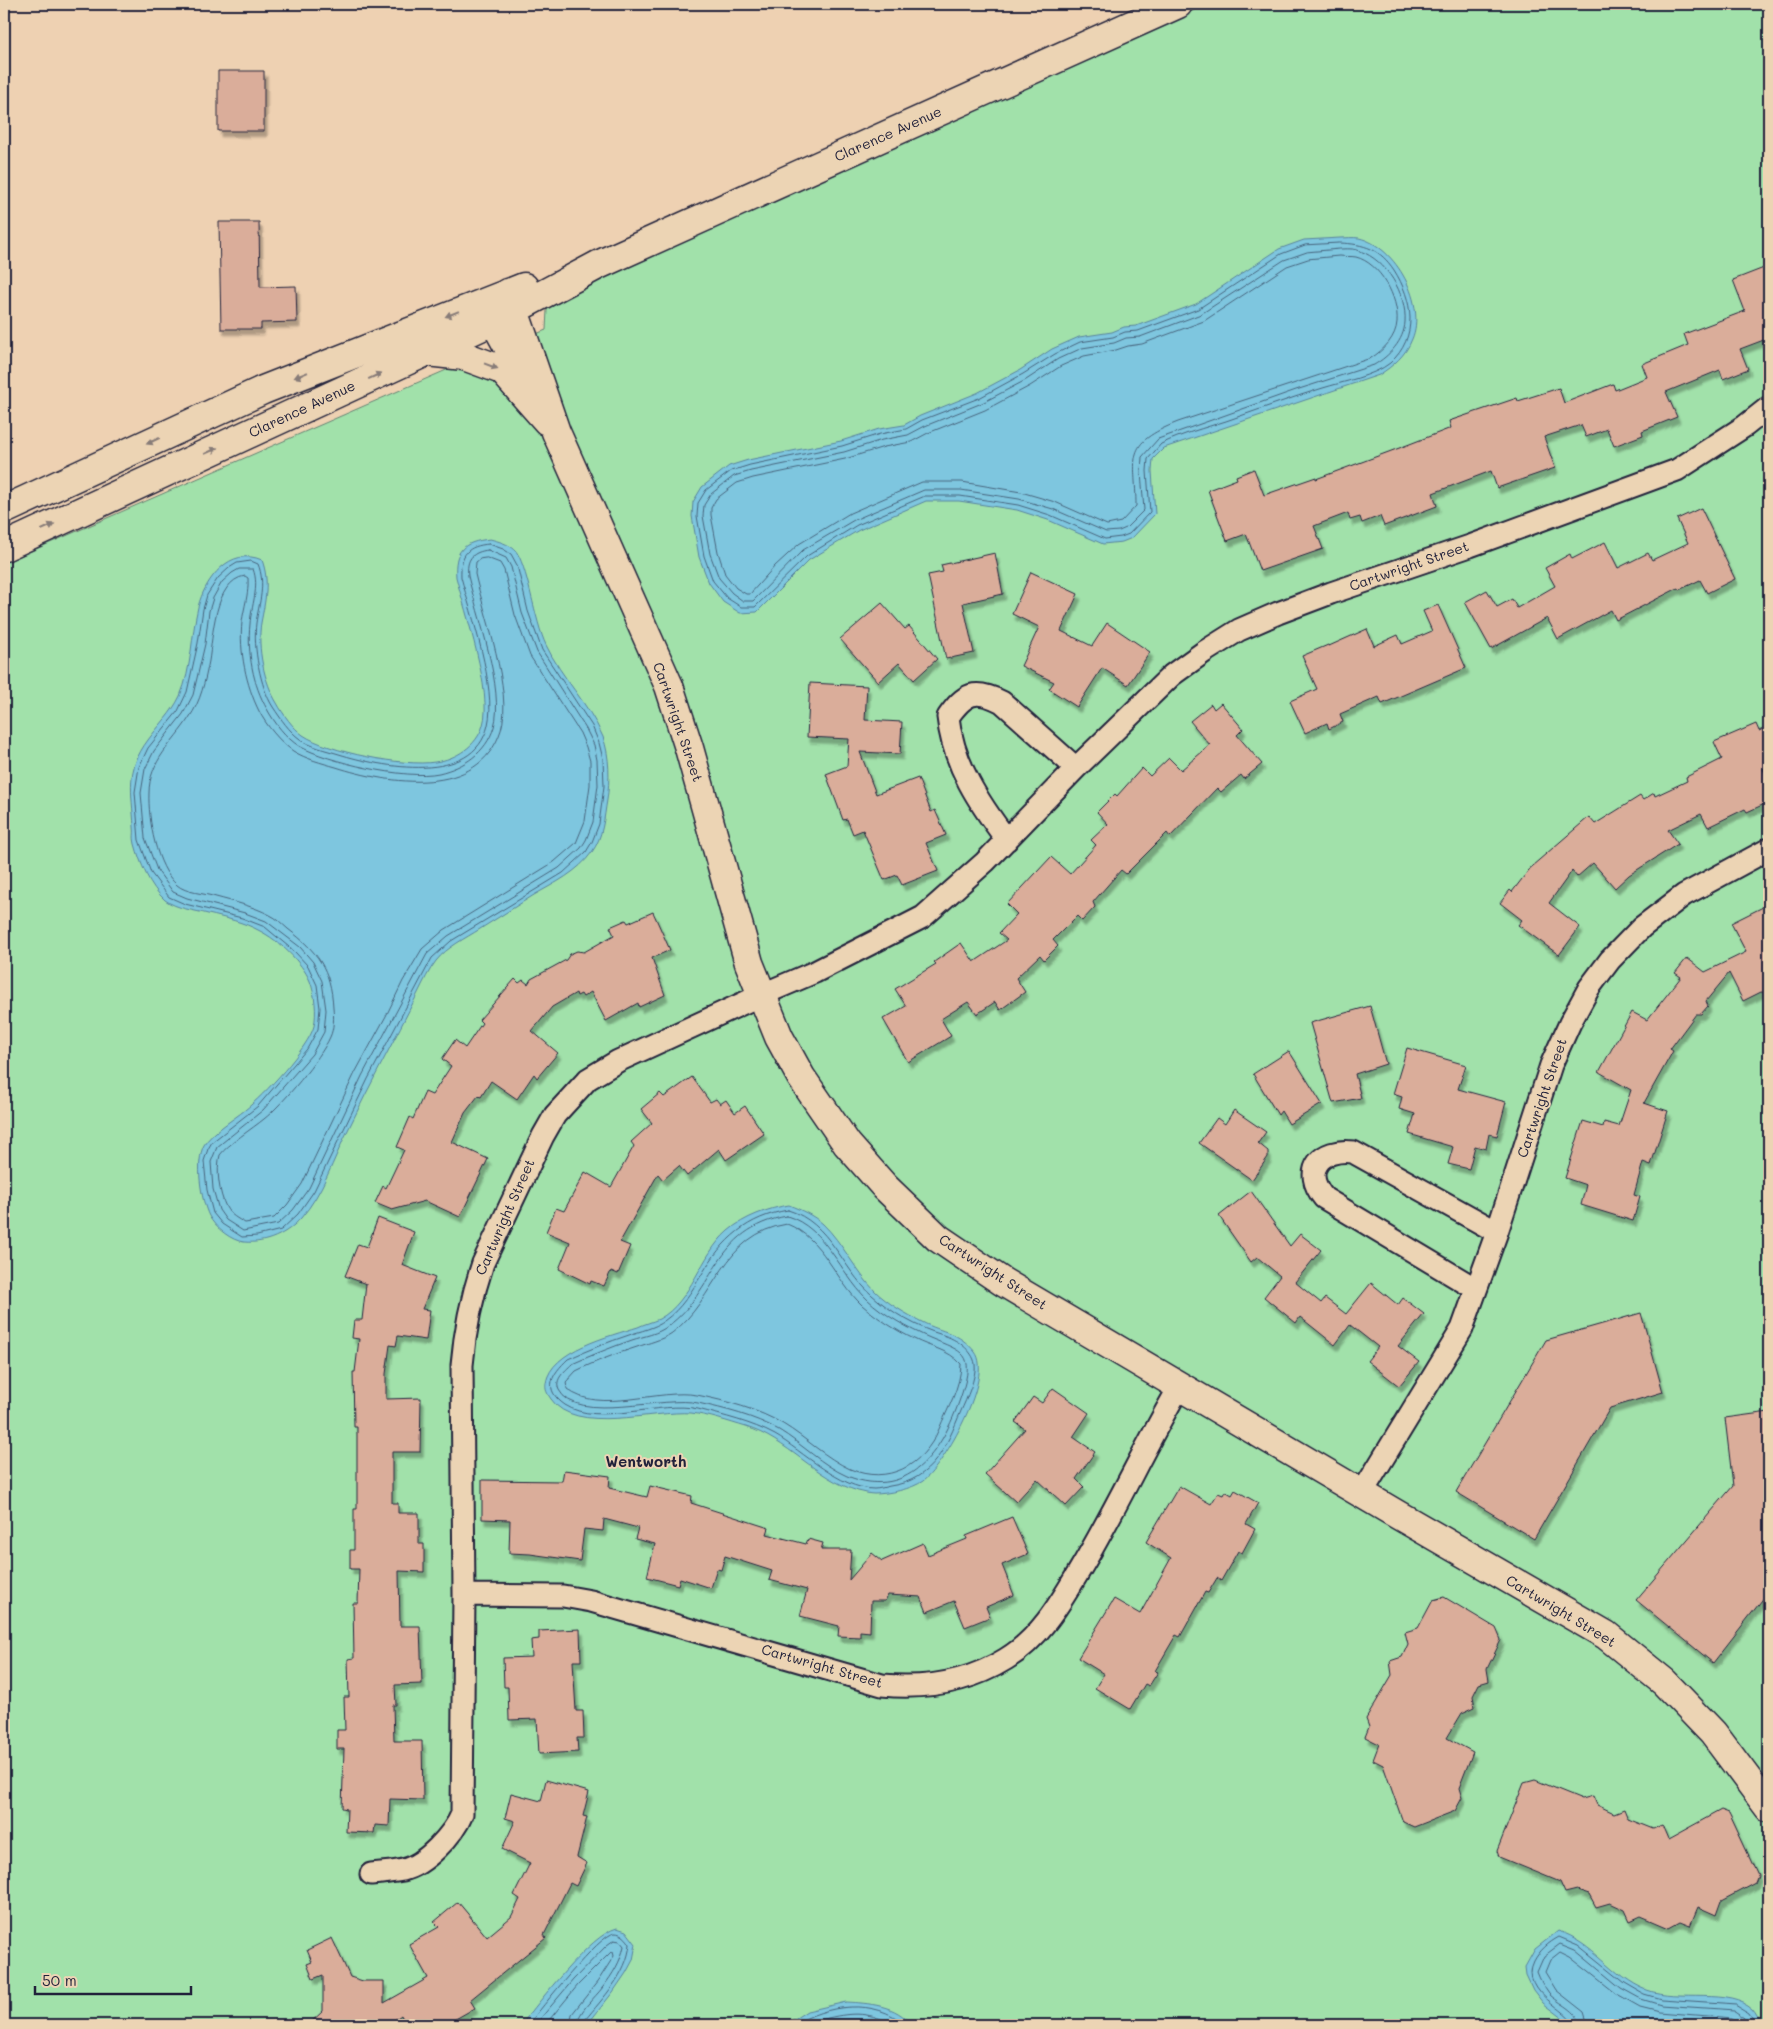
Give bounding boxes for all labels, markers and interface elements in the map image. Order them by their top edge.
street label: Clarence Avenue [831,101,944,166]
one-way arrow [445,311,459,319]
one-way arrow [484,362,499,370]
one-way arrow [294,371,308,379]
one-way arrow [368,371,382,379]
street label: Clarence Avenue [245,376,358,442]
one-way arrow [146,437,160,445]
one-way arrow [204,447,218,455]
one-way arrow [41,522,55,530]
street label: Cartwright Street [1347,536,1471,595]
street label: Cartwright Street [649,660,708,784]
street label: Cartwright Street [1512,1036,1571,1160]
street label: Cartwright Street [470,1156,539,1278]
street label: Cartwright Street [936,1229,1051,1314]
district label: Wentworth [606,1451,687,1471]
street label: Cartwright Street [1503,1570,1620,1651]
street label: Cartwright Street [759,1639,885,1692]
scale bar [35,1964,191,1996]
text: 50 m [42,1970,77,1990]

